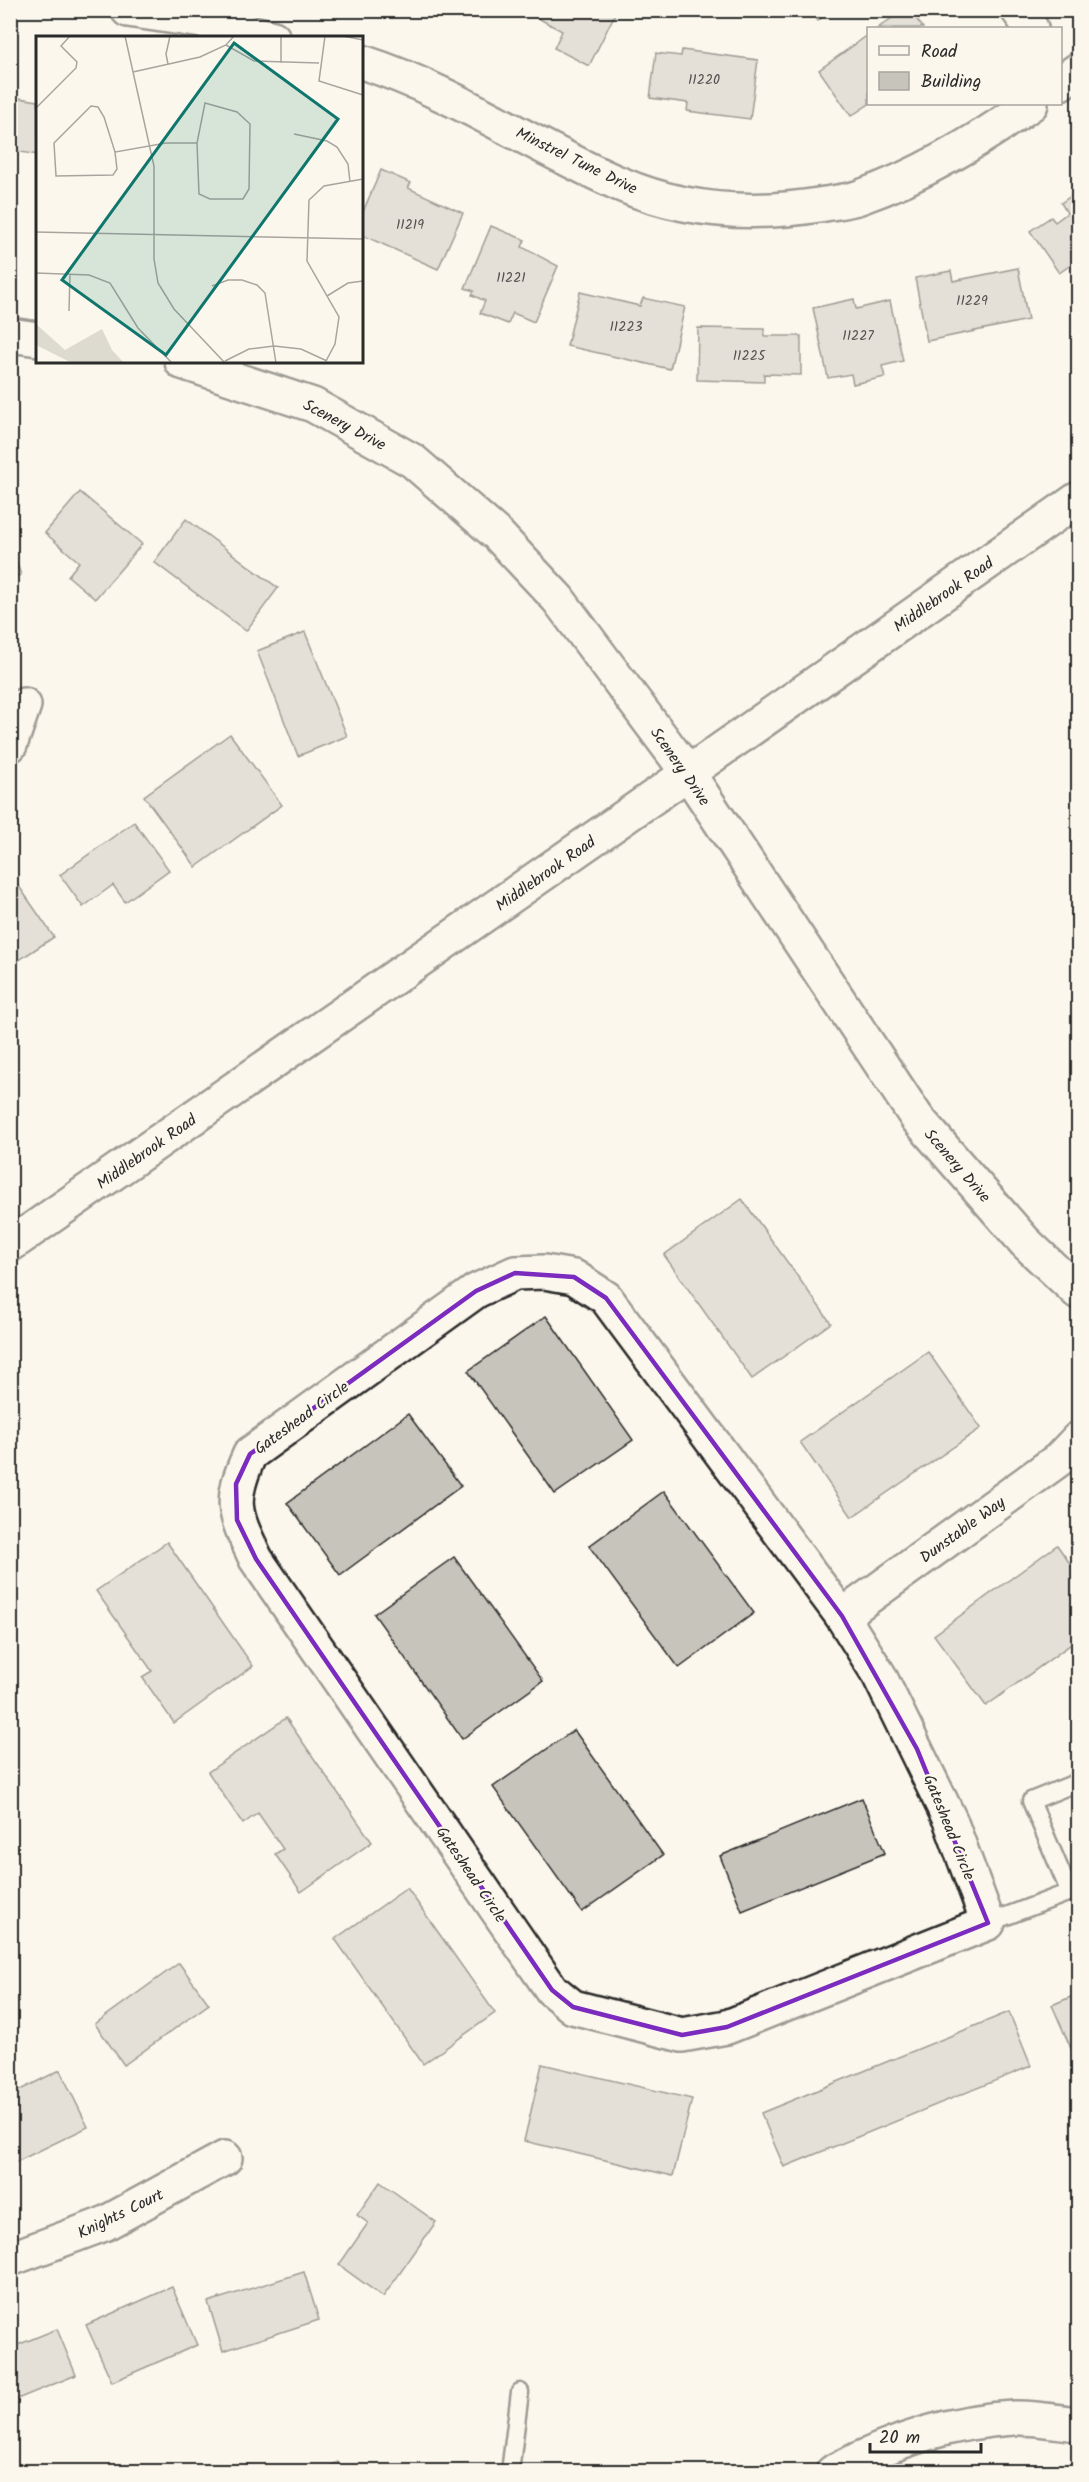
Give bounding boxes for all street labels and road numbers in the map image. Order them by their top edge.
street label: Minstrel Tune Drive [511,121,641,202]
street label: Scenery Drive [298,393,390,458]
street label: Middlebrook Road [888,551,1000,639]
street label: Scenery Drive [643,722,716,811]
street label: Middlebrook Road [490,830,602,918]
street label: Middlebrook Road [91,1108,203,1196]
street label: Scenery Drive [918,1123,996,1209]
street label: Gateshead Circle [249,1375,355,1461]
street label: Dunstable Way [915,1490,1011,1570]
street label: Gateshead Circle [916,1771,981,1884]
street label: Gateshead Circle [429,1821,512,1928]
street label: Knights Court [73,2182,169,2246]

